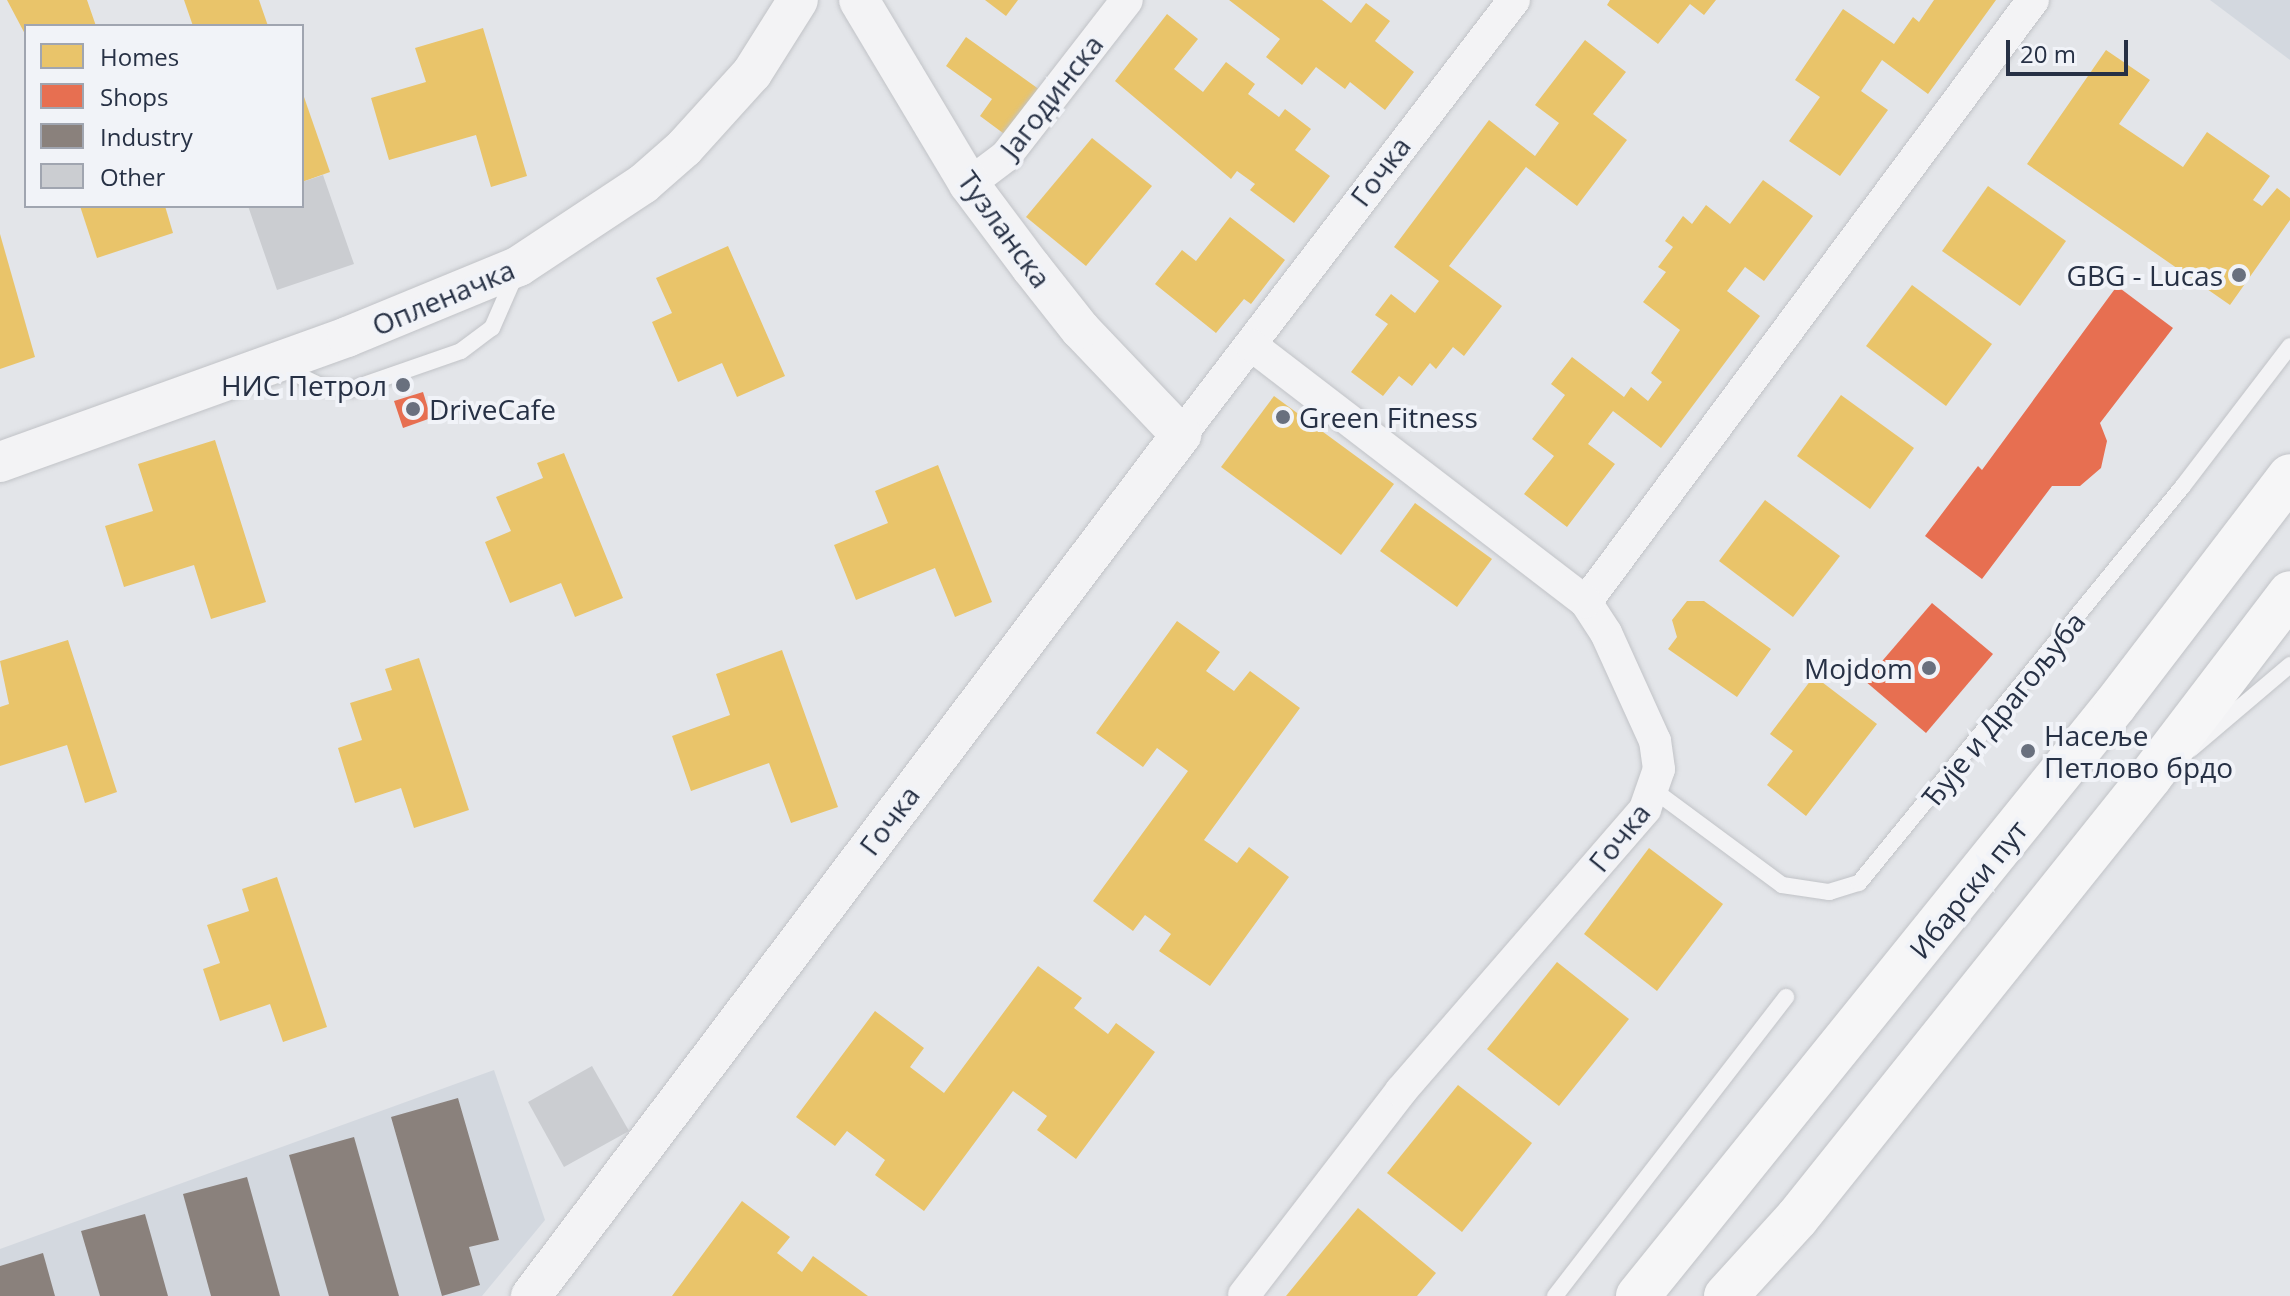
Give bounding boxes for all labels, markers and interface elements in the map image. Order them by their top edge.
legend [24,24,304,208]
scale bar [2010,24,2132,74]
street label: Јагодинска [992,28,1110,164]
text: 20 m [2020,37,2076,70]
text: Homes [100,40,179,73]
text: Shops [100,80,168,113]
text: Industry [100,120,193,153]
street label: Гочка [1343,130,1417,212]
text: Other [100,160,165,193]
street label: Тузланска [952,164,1058,294]
street label: Опленачка [367,252,519,342]
place label: GBG - Lucas [2067,258,2223,292]
marker: GBG - Lucas [2230,266,2248,284]
place label: НИС Петрол [221,368,387,402]
marker: НИС Петрол [394,376,412,394]
place label: DriveCafe [429,392,556,426]
marker: DriveCafe [404,400,422,418]
place label: Green Fitness [1299,400,1478,434]
marker: Green Fitness [1274,408,1292,426]
street label: Ђује и Драгољуба [1914,605,2092,813]
place label: Mojdom [1804,651,1913,685]
marker: Mojdom [1920,659,1938,677]
place label: Насеље Петлово брдо [2044,718,2233,784]
marker: Насеље Петлово брдо [2019,742,2037,760]
street label: Гочка [852,779,926,861]
street label: Гочка [1581,796,1657,878]
street label: Ибарски пут [1902,813,2034,965]

